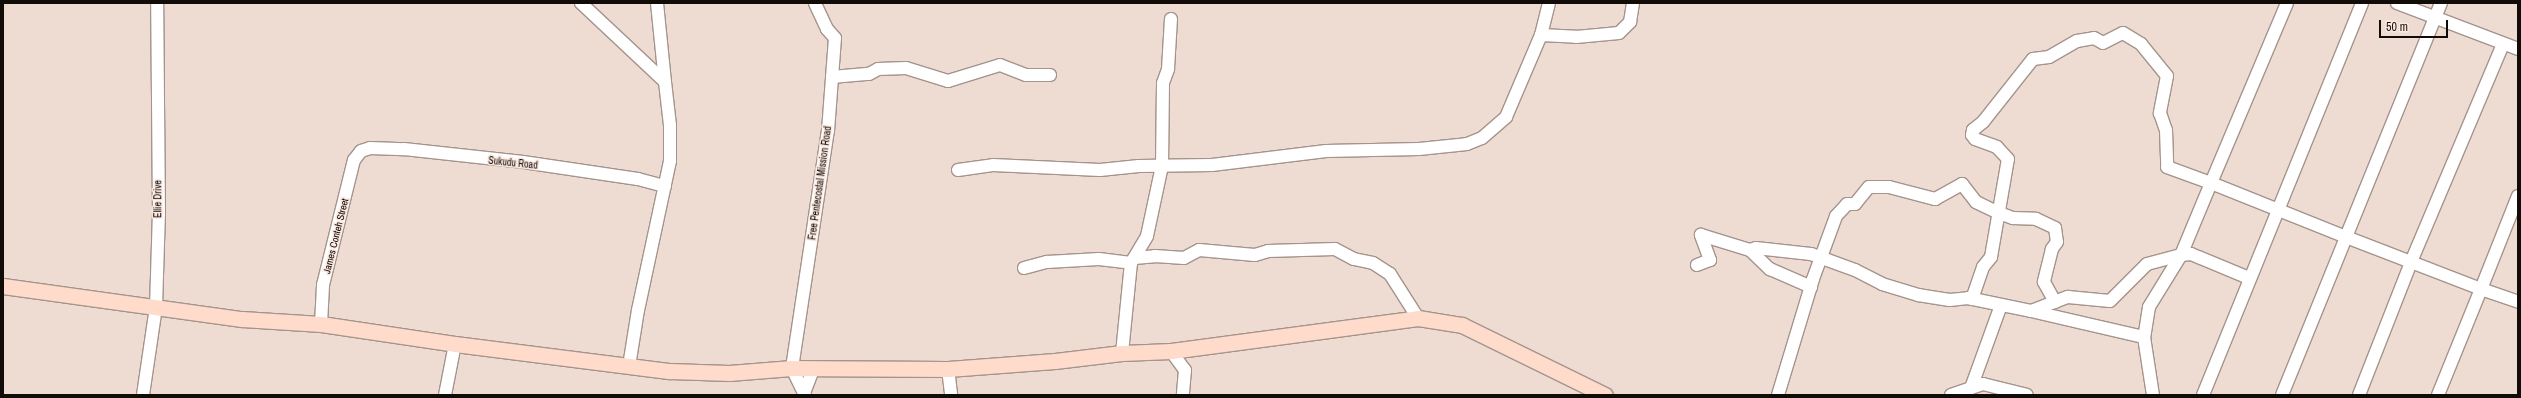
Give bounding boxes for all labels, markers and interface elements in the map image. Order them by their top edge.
scale bar [2381,12,2450,38]
text: 50 m [2386,19,2408,35]
street label: Free Pentecostal Mission Road [806,125,834,241]
street label: Sukudu Road [488,154,538,172]
street label: Ellie Drive [152,180,164,218]
street label: James Conteh Street [321,197,351,275]

